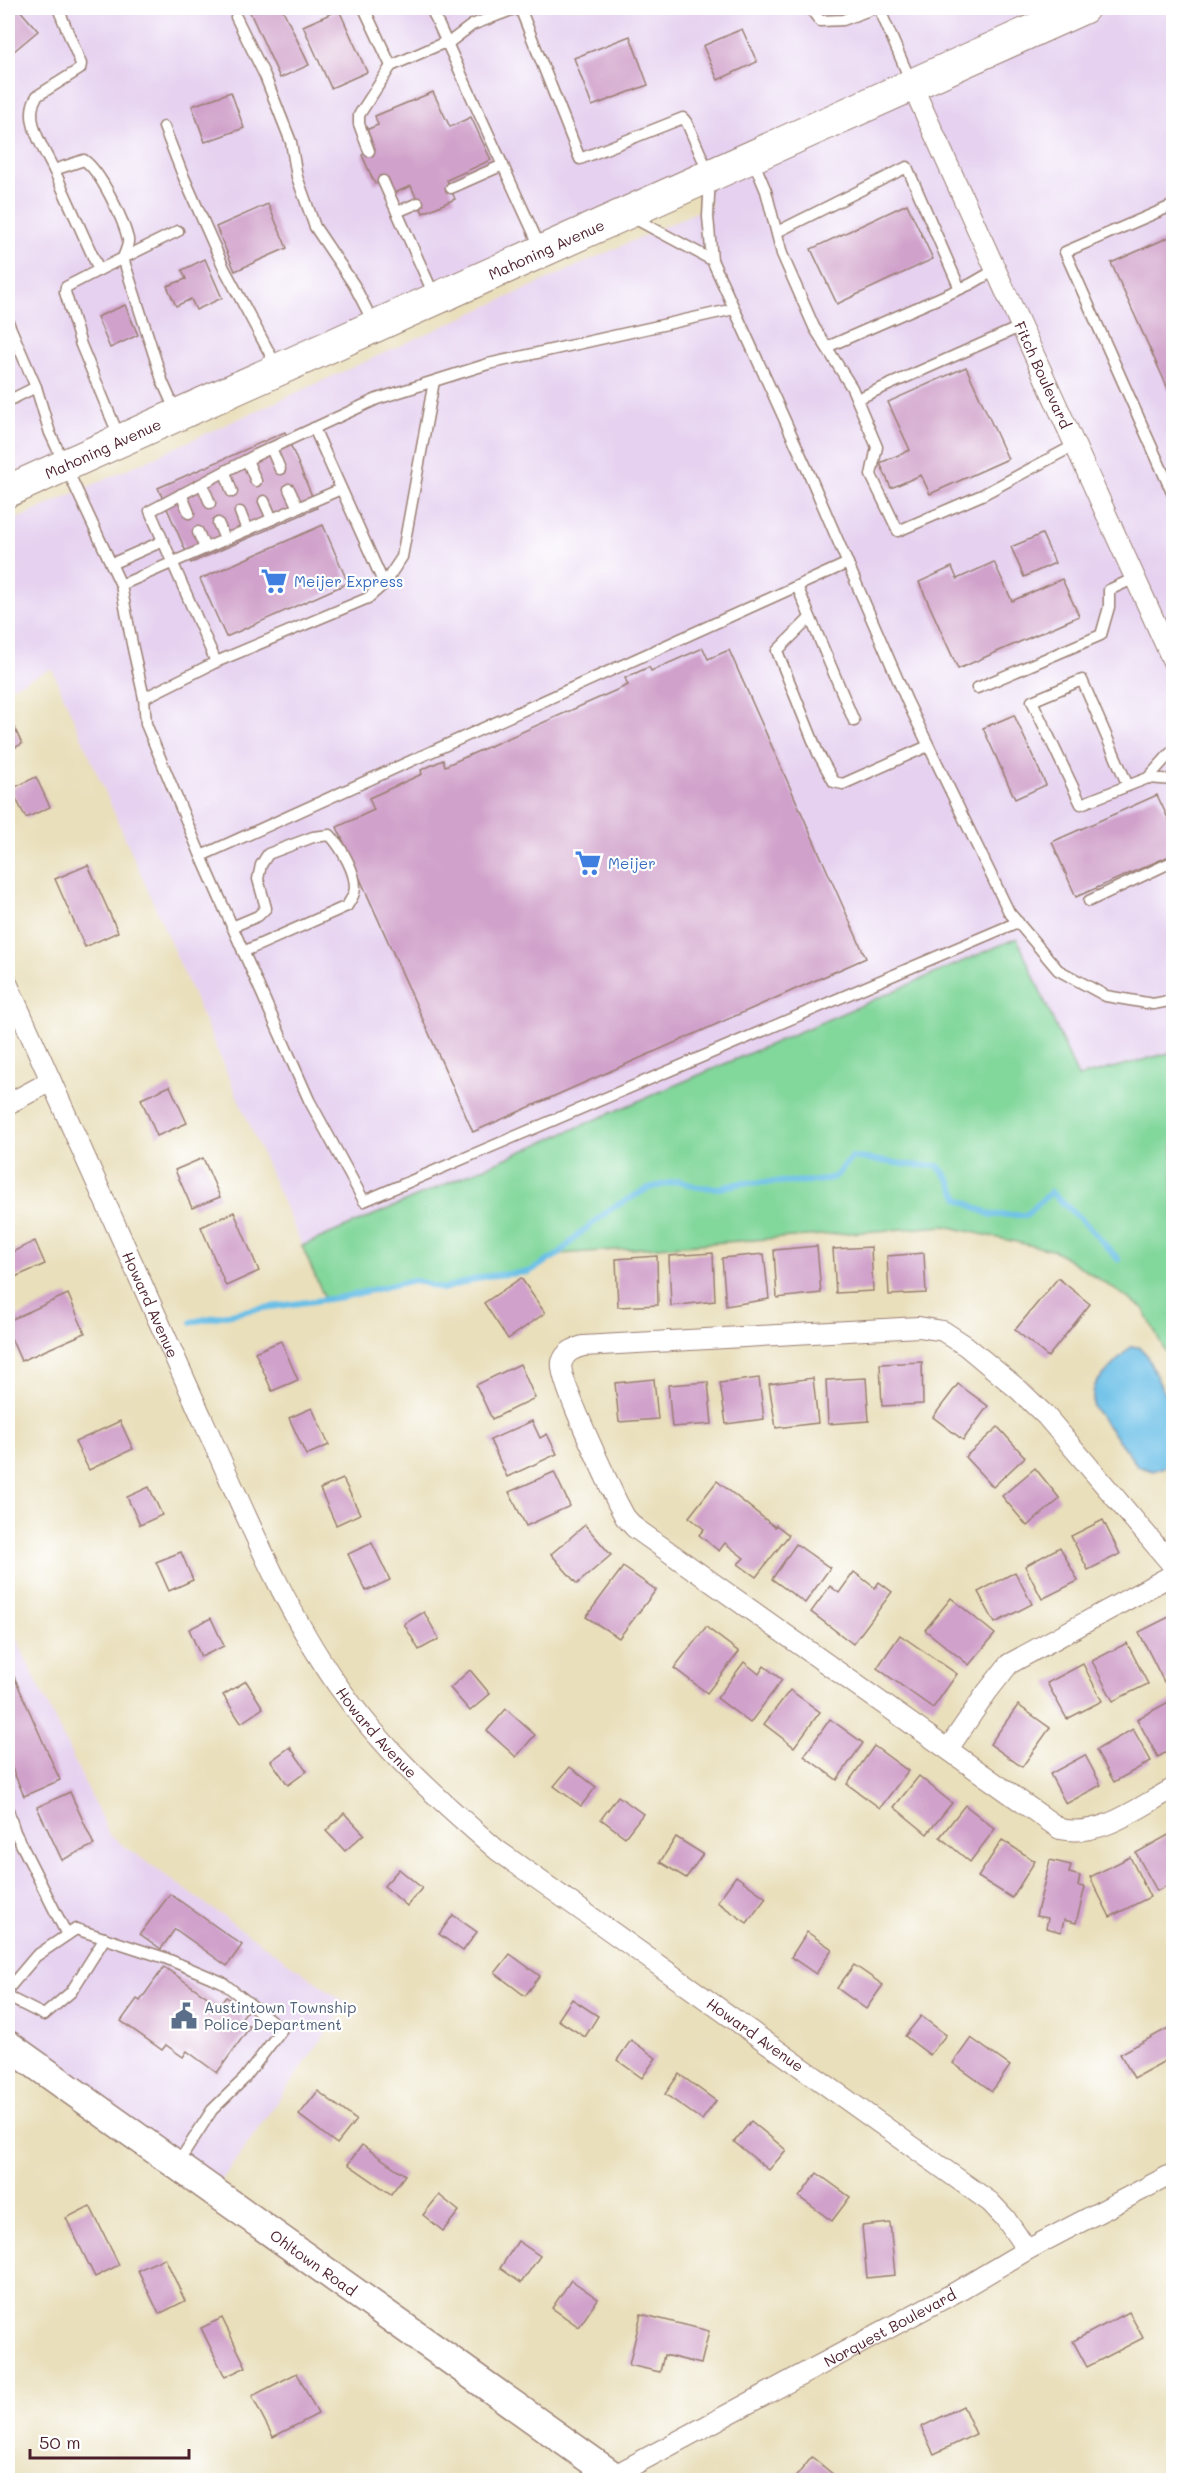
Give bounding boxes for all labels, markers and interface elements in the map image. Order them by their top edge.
street label: Mahoning Avenue [485,214,607,284]
street label: Fitch Boulevard [1010,318,1076,431]
street label: Mahoning Avenue [42,414,164,483]
supermarket icon: Meijer Express [259,566,289,596]
place label: Meijer Express [294,571,403,591]
supermarket icon: Meijer [573,848,603,878]
place label: Meijer [608,853,656,873]
street label: Howard Avenue [118,1248,183,1361]
street label: Howard Avenue [332,1683,422,1782]
street label: Howard Avenue [703,1993,808,2076]
place label: Austintown Township Police Department [204,1997,356,2034]
public building icon: Austintown Township Police Department [169,2001,199,2031]
street label: Ohltown Road [266,2225,361,2300]
street label: Norquest Boulevard [820,2284,959,2371]
scale bar [30,2422,189,2460]
text: 50 m [39,2430,81,2454]

